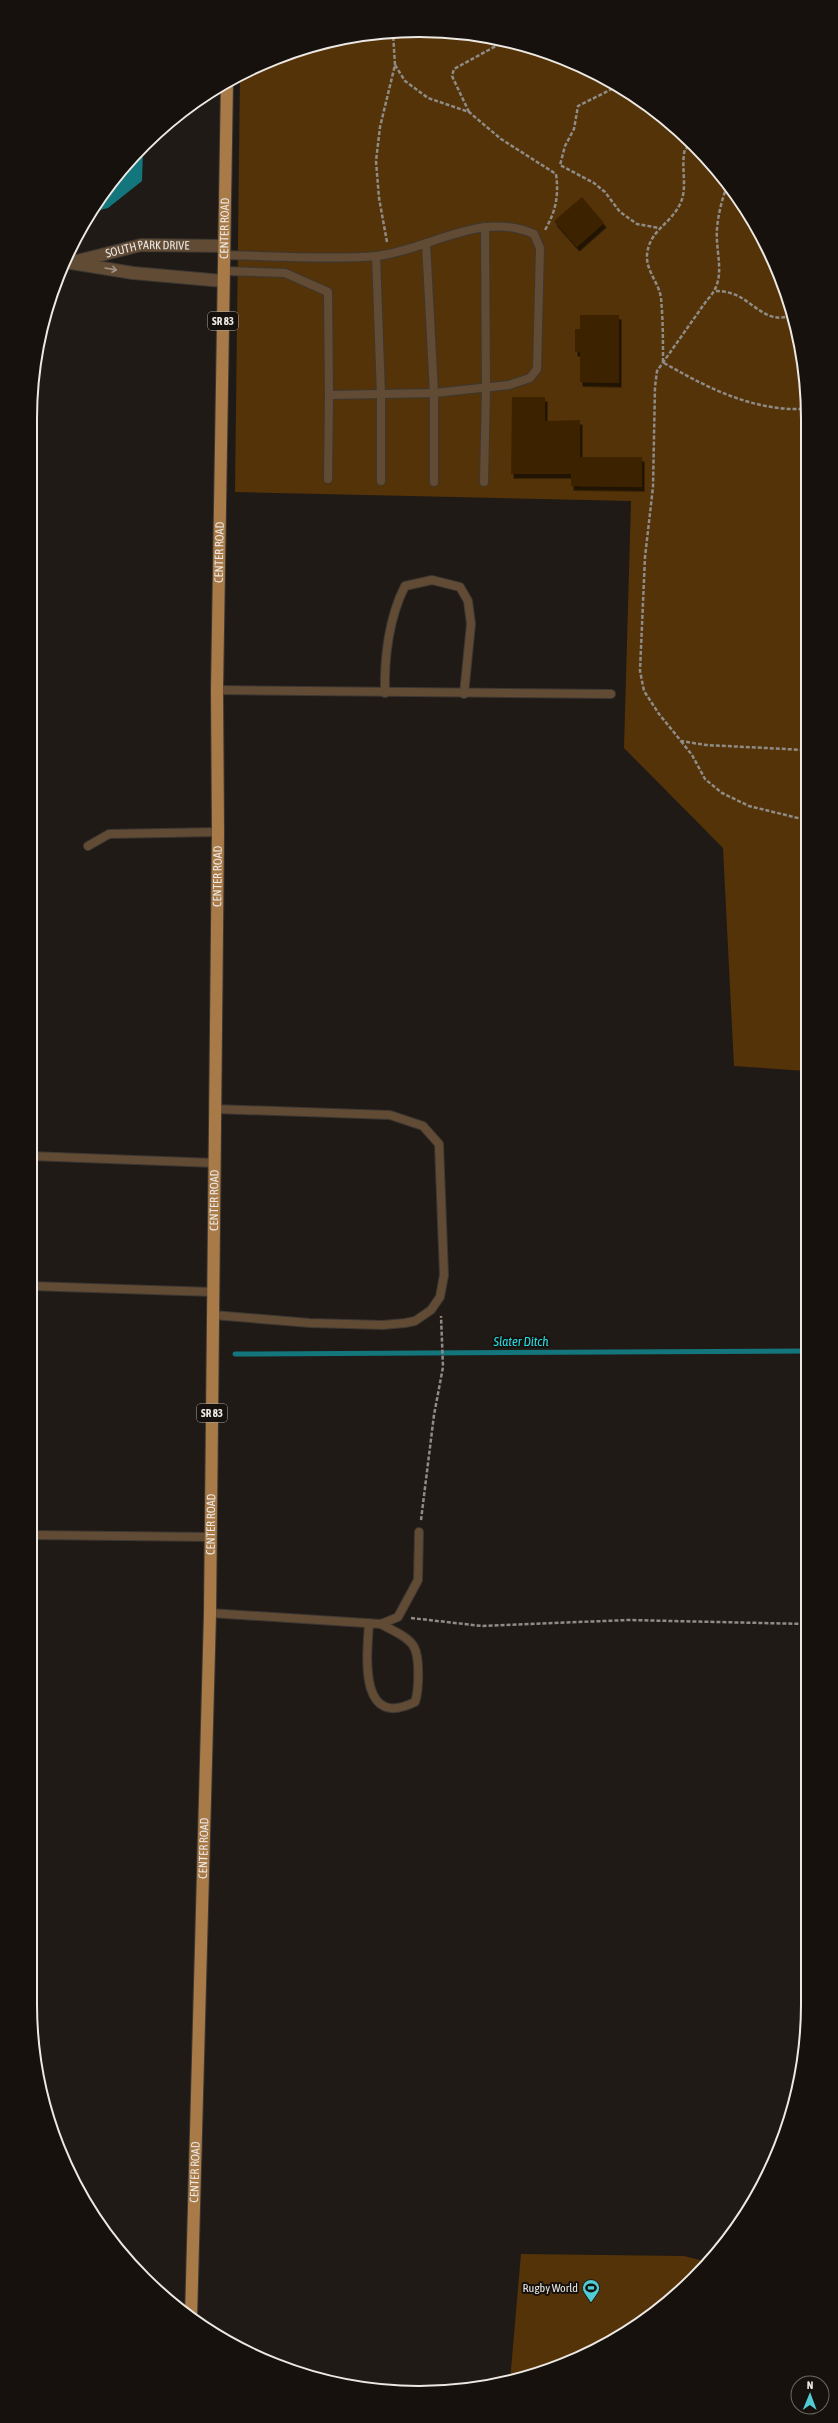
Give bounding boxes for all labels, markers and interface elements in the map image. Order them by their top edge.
street label: CENTER ROAD [217,197,232,259]
street label: SOUTH PARK DRIVE [104,238,189,261]
one-way arrow [104,266,117,274]
road number: SR 83 [208,312,238,330]
street label: CENTER ROAD [212,521,227,583]
street label: CENTER ROAD [210,845,225,907]
street label: CENTER ROAD [207,1169,222,1231]
water label: Slater Ditch [493,1334,549,1349]
road number: SR 83 [197,1404,227,1422]
street label: CENTER ROAD [204,1493,218,1555]
street label: CENTER ROAD [196,1817,211,1879]
street label: CENTER ROAD [187,2141,203,2203]
sports icon: Rugby World [581,2278,601,2303]
place label: Rugby World [523,2281,578,2295]
north arrow [790,2375,830,2415]
text: N [807,2379,814,2391]

